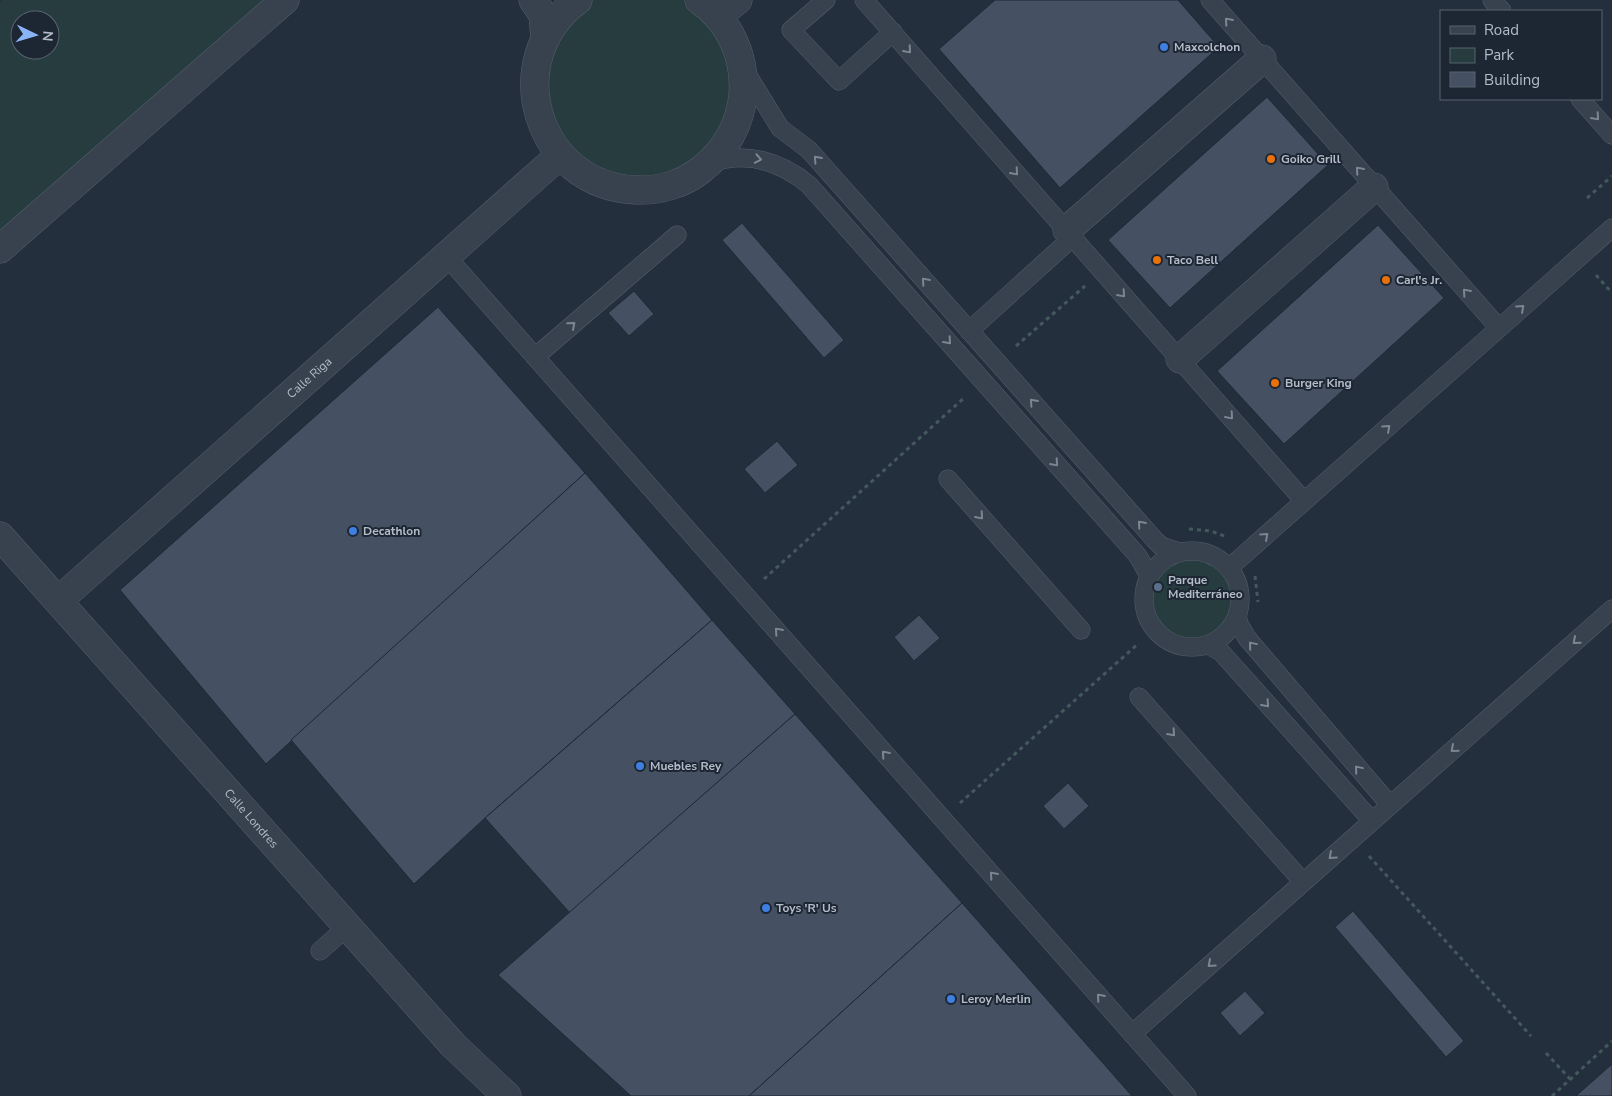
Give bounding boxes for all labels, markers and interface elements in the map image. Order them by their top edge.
north arrow [10,10,60,60]
legend [1440,10,1602,100]
one-way arrow [1225,18,1234,27]
text: Road [1484,20,1519,40]
text: N [38,30,57,42]
place label: Maxcolchon [1174,39,1240,55]
marker: Maxcolchon [1158,41,1170,53]
one-way arrow [902,44,911,53]
text: Park [1484,45,1514,65]
text: Building [1484,70,1540,90]
one-way arrow [1590,111,1599,120]
place label: Goiko Grill [1281,151,1341,167]
marker: Goiko Grill [1265,153,1277,165]
one-way arrow [753,154,762,164]
one-way arrow [814,156,823,165]
one-way arrow [1009,166,1018,175]
one-way arrow [1356,166,1365,175]
place label: Taco Bell [1167,252,1218,268]
marker: Taco Bell [1151,254,1163,266]
place label: Carl's Jr. [1396,272,1442,288]
marker: Carl's Jr. [1380,274,1392,286]
one-way arrow [922,277,931,286]
one-way arrow [1117,288,1125,297]
one-way arrow [1463,288,1472,297]
one-way arrow [1516,305,1525,314]
one-way arrow [567,322,576,331]
one-way arrow [942,336,951,345]
street label: Calle Riga [283,354,335,402]
place label: Burger King [1285,375,1352,391]
marker: Burger King [1269,377,1281,389]
one-way arrow [1029,399,1038,408]
one-way arrow [1224,410,1232,419]
one-way arrow [1381,424,1390,433]
one-way arrow [1050,458,1059,467]
one-way arrow [974,510,983,519]
one-way arrow [1138,521,1146,530]
place label: Decathlon [363,523,420,539]
marker: Decathlon [347,525,359,537]
one-way arrow [1260,532,1269,541]
place label: Parque Mediterráneo [1168,572,1243,602]
marker: Parque Mediterráneo [1152,581,1164,593]
one-way arrow [775,628,784,637]
one-way arrow [1572,635,1581,644]
one-way arrow [1249,641,1258,650]
one-way arrow [1260,698,1269,707]
one-way arrow [1166,728,1175,737]
one-way arrow [1450,743,1459,752]
one-way arrow [882,750,891,759]
place label: Muebles Rey [650,758,722,774]
marker: Muebles Rey [634,760,646,772]
one-way arrow [1354,765,1363,774]
street label: Calle Londres [221,785,282,852]
one-way arrow [1328,851,1337,860]
one-way arrow [989,872,998,881]
place label: Toys 'R' Us [776,900,837,916]
marker: Toys 'R' Us [760,902,772,914]
one-way arrow [1207,959,1216,968]
place label: Leroy Merlin [961,991,1031,1007]
marker: Leroy Merlin [945,993,957,1005]
one-way arrow [1097,994,1106,1003]

